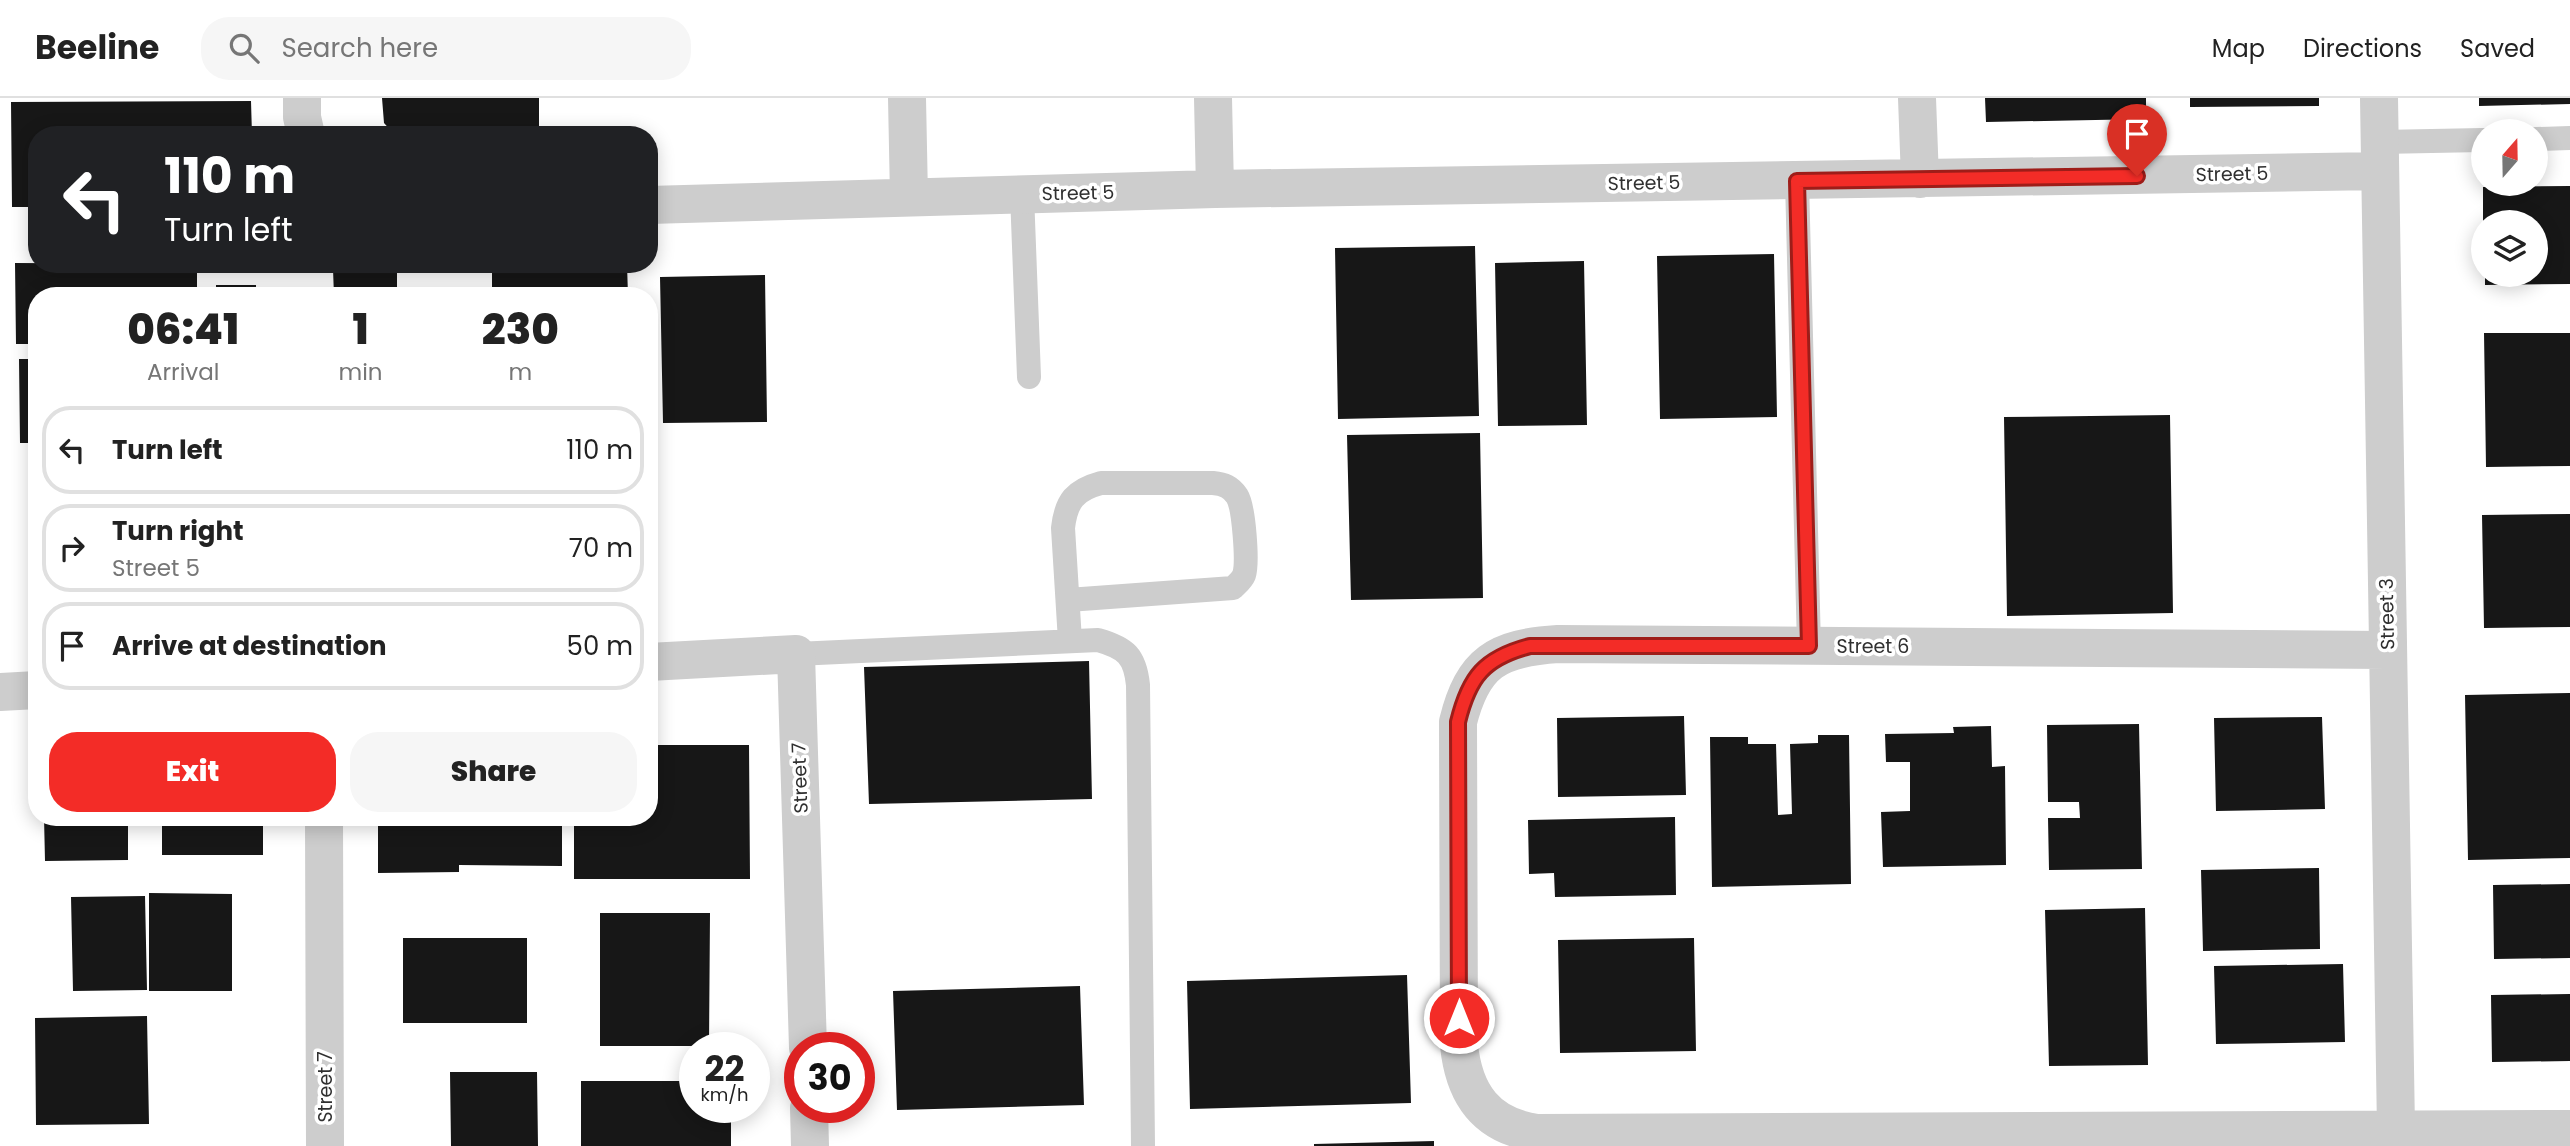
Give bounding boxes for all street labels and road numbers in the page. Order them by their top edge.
street label: Street 5 [2195,160,2269,188]
street label: Street 5 [1607,169,1681,197]
street label: Street 5 [1041,179,1115,207]
street label: Street 3 [2373,578,2401,650]
street label: Street 6 [1837,633,1909,660]
street label: Street 7 [785,742,815,814]
street label: Street 7 [312,1051,339,1123]

